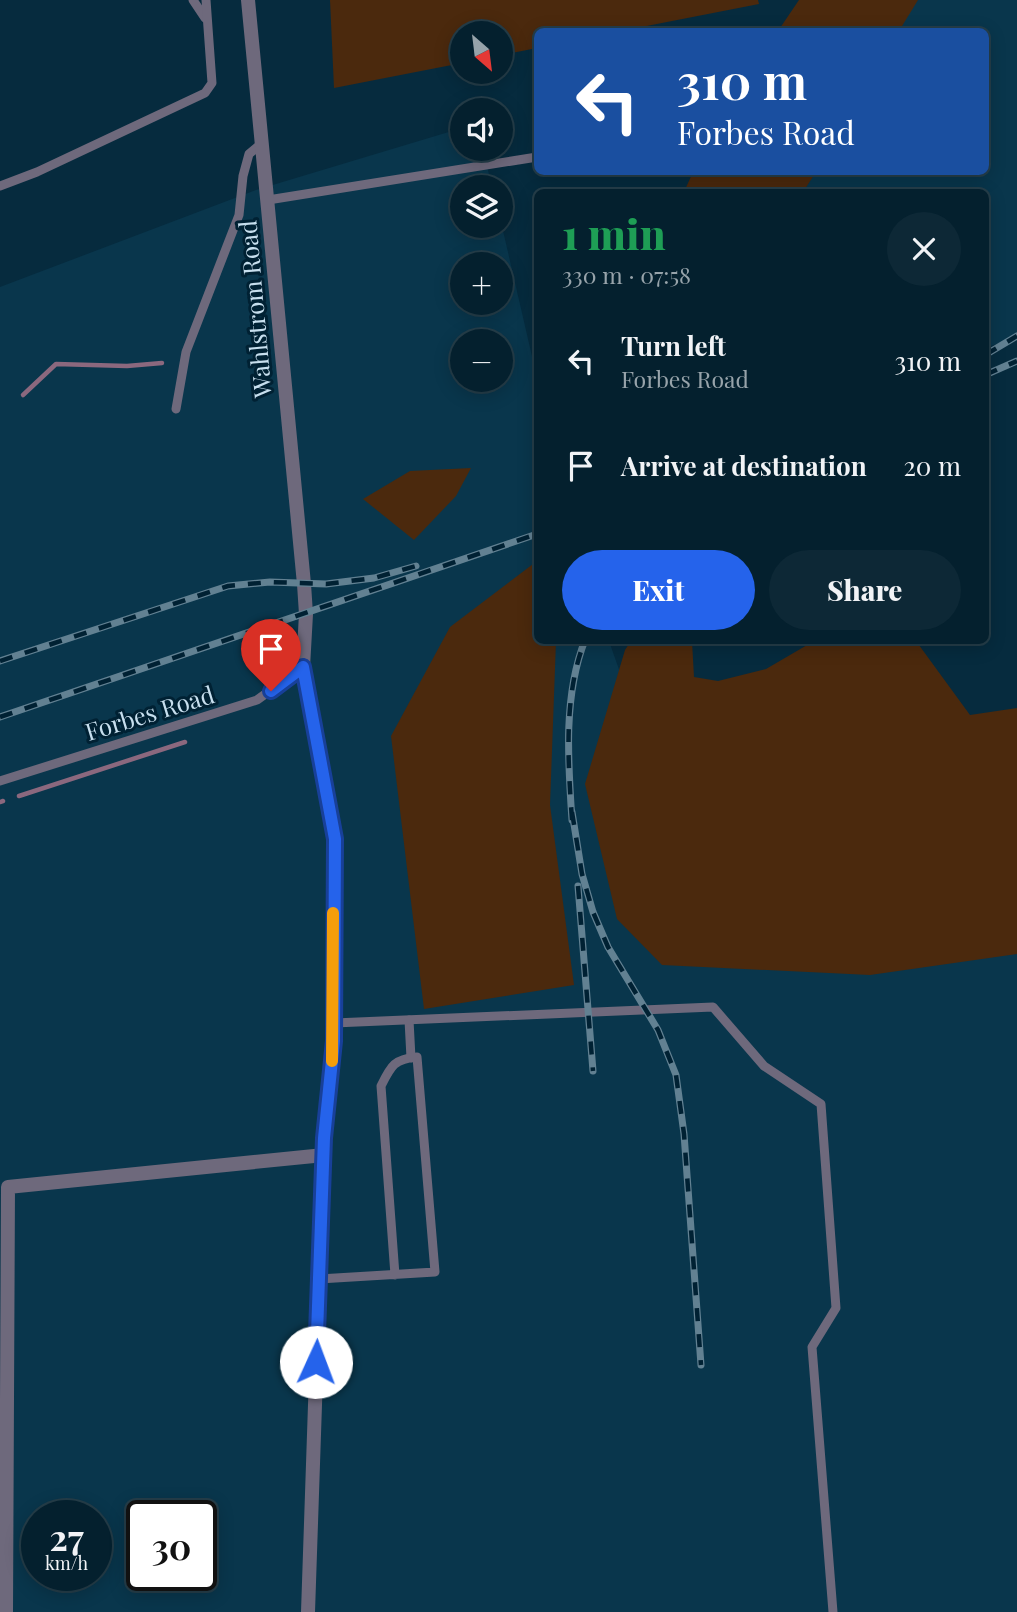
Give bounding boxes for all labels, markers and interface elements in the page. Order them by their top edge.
north arrow [450,21,513,84]
map controls [450,21,513,392]
text: 310 m [677,47,807,112]
icon: left [562,56,653,147]
button: sound [450,98,513,161]
text: Forbes Road [677,110,855,153]
button: layers [450,175,513,238]
text: 1 min [562,205,666,261]
button: close [887,212,961,286]
street label: Wahlstrom Road [230,219,278,400]
button: + [450,252,513,315]
text: 330 m · 07:58 [562,259,691,290]
text: Turn left [621,328,726,363]
button: − [450,329,513,392]
icon: left [562,342,600,380]
text: 310 m [894,343,961,378]
text: Forbes Road [621,363,749,394]
icon: arrive [562,447,600,485]
text: Arrive at destination [621,448,867,483]
text: 20 m [903,448,961,483]
button: Exit [562,550,755,630]
button: Share [769,550,961,630]
pin [241,619,301,691]
icon: arrive [252,630,290,668]
street label: Forbes Road [81,677,218,747]
position arrow [279,1325,353,1399]
speed limit sign: 30 [126,1500,217,1591]
text: 27 [49,1513,84,1560]
text: km/h [45,1551,88,1575]

